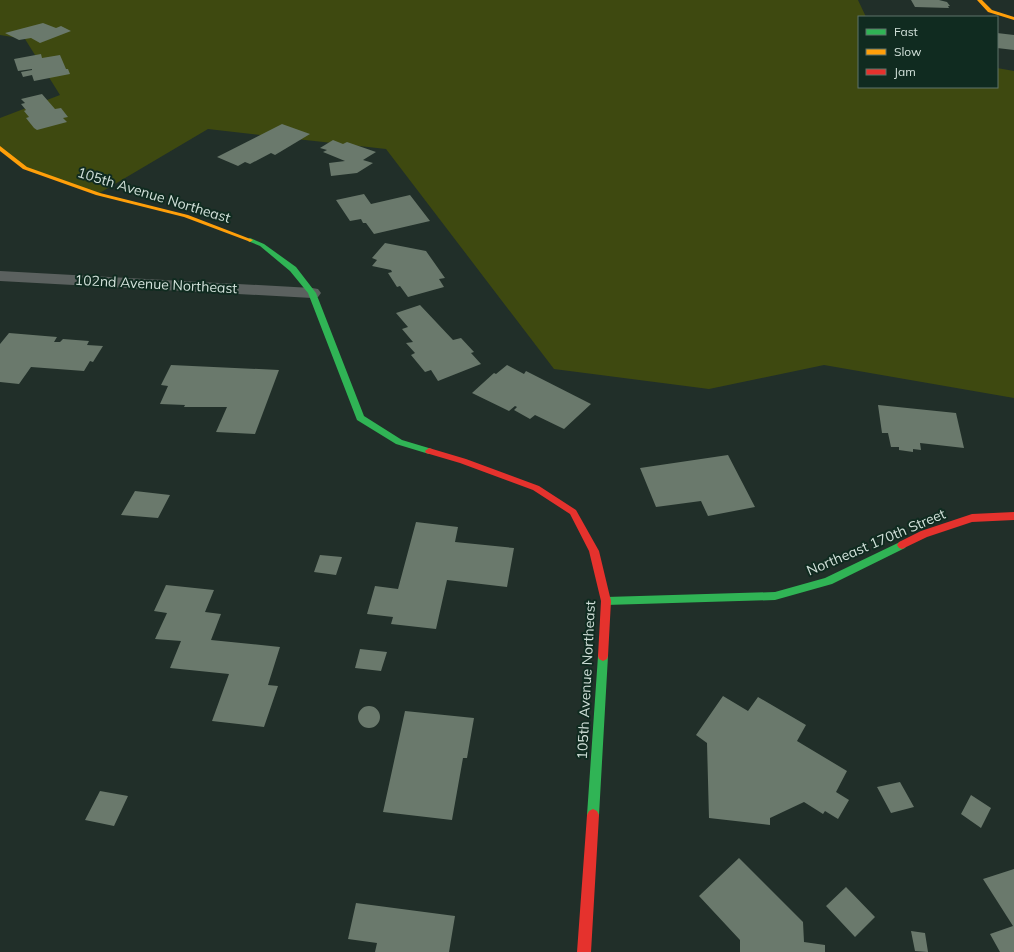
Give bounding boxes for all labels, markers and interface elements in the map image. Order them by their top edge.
legend [858,16,998,88]
text: Fast [894,24,918,39]
text: Slow [894,44,922,59]
text: Jam [894,64,916,79]
street label: 105th Avenue Northeast [75,163,233,227]
street label: 102nd Avenue Northeast [74,271,238,297]
street label: Northeast 170th Street [804,505,948,579]
street label: 105th Avenue Northeast [573,600,599,760]

